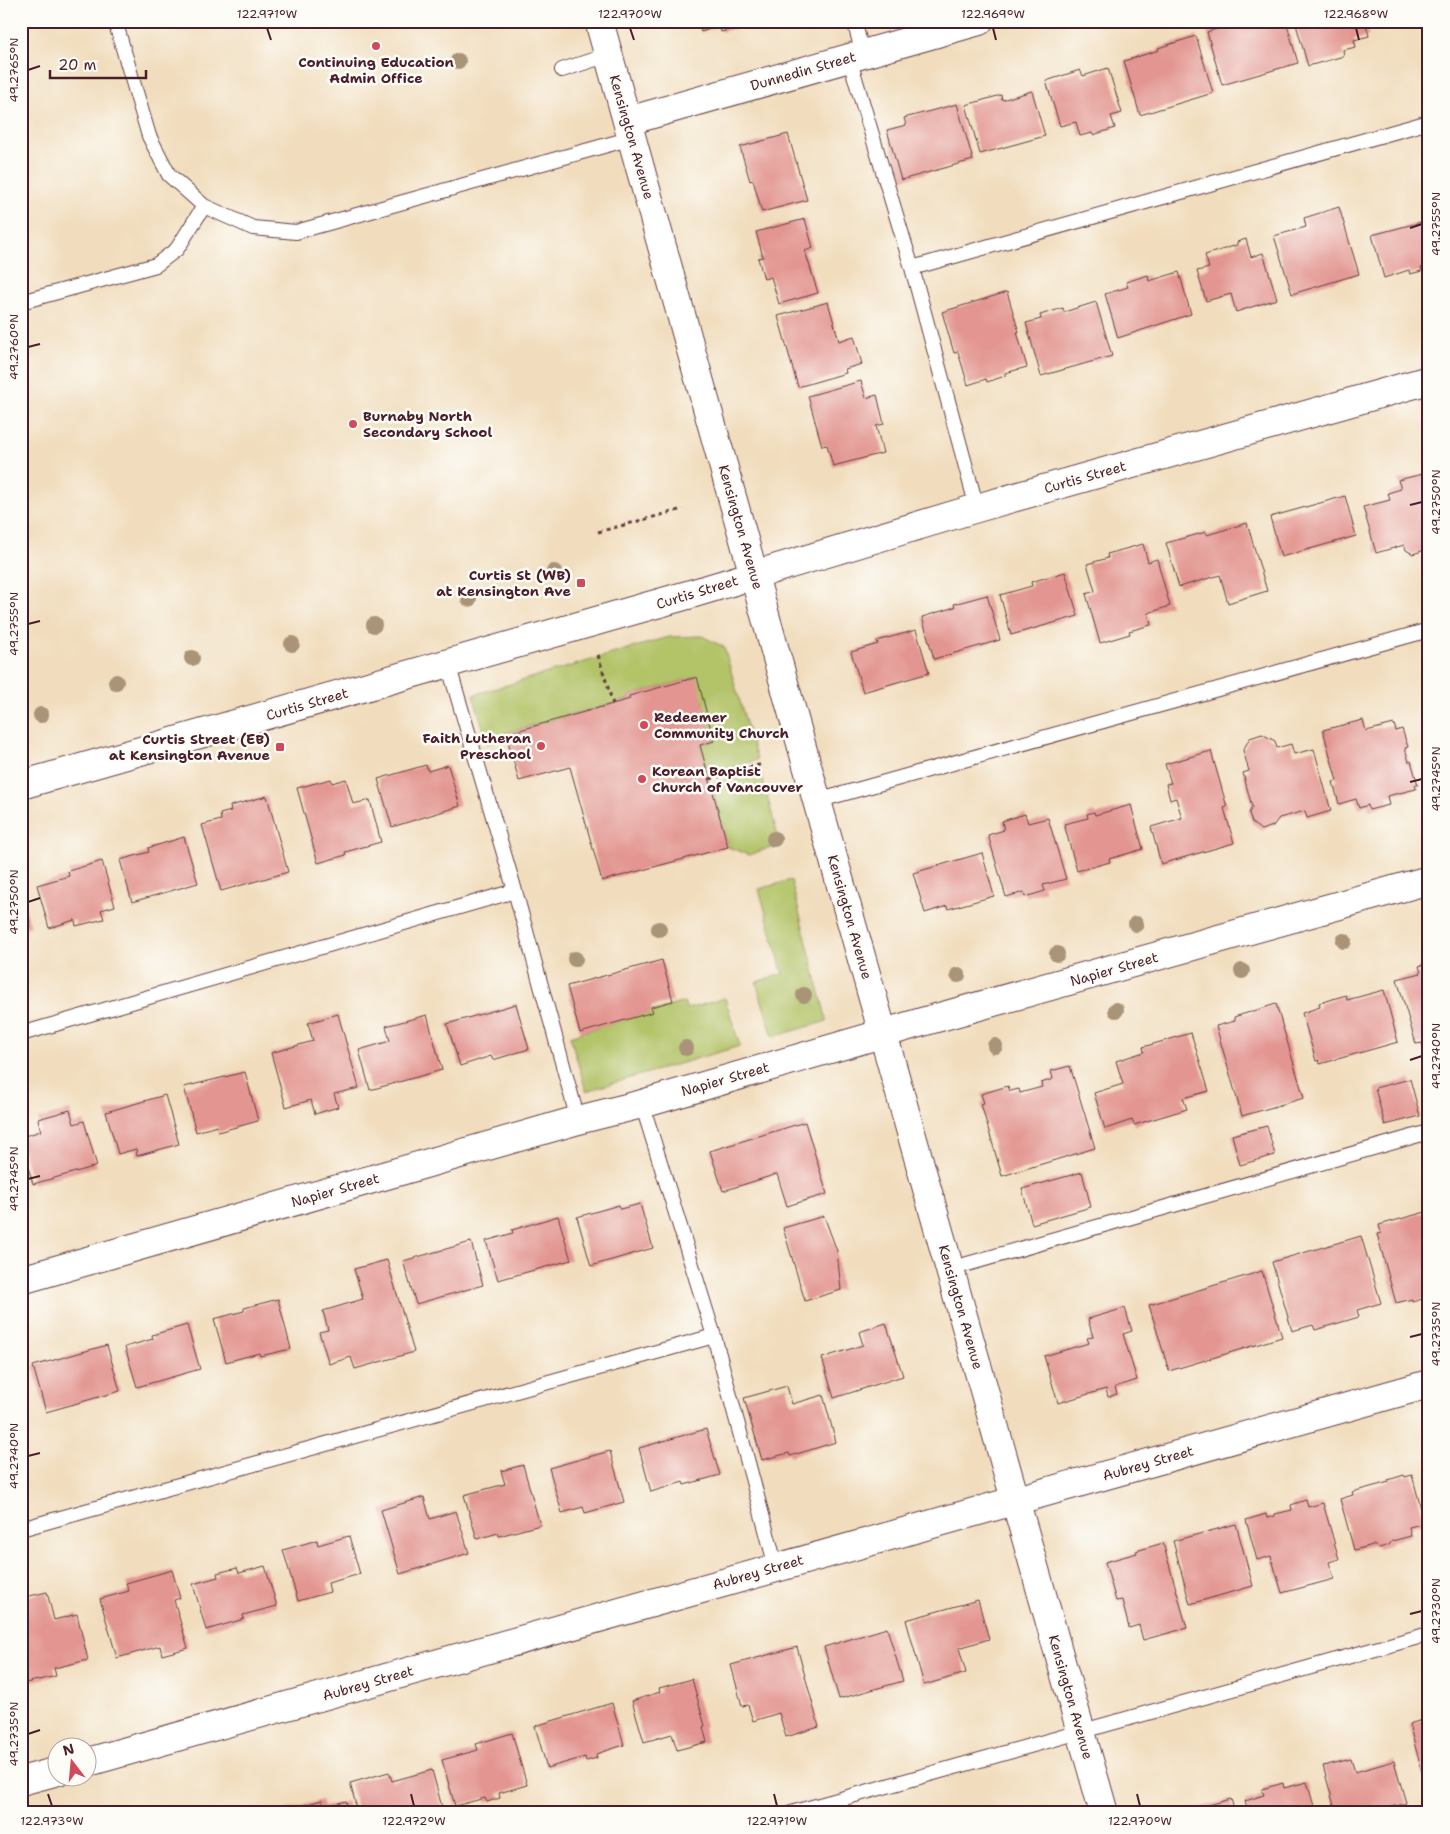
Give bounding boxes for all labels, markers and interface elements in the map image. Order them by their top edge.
text: 122.971°W [237,6,297,22]
text: 122.970°W [598,6,662,22]
text: 122.969°W [961,6,1025,22]
text: 122.968°W [1324,6,1388,22]
text: 49.2765°N [6,38,22,102]
marker: Continuing Education Admin Office [370,40,382,52]
street label: Dunnedin Street [748,47,858,95]
scale bar [50,48,146,80]
place label: Continuing Education Admin Office [298,53,454,87]
text: 20 m [58,55,97,75]
street label: Kensington Avenue [606,73,658,202]
text: 49.2755°N [1428,192,1444,256]
text: 49.2760°N [6,314,22,380]
place label: Burnaby North Secondary School [363,407,492,441]
marker: Burnaby North Secondary School [347,418,359,430]
street label: Curtis Street [1042,457,1128,497]
street label: Kensington Avenue [715,463,767,592]
text: 49.2750°N [1428,469,1444,535]
place label: Curtis St (WB) at Kensington Ave [436,566,571,600]
street label: Curtis Street [654,571,740,613]
marker: Curtis St (WB) at Kensington Ave [575,577,587,589]
text: 49.2755°N [6,592,22,656]
street label: Curtis Street [264,684,350,724]
place label: Redeemer Community Church [654,708,789,742]
marker: Redeemer Community Church [638,719,650,731]
place label: Faith Lutheran Preschool [423,729,531,763]
place label: Curtis Street (EB) at Kensington Avenue [109,730,270,764]
marker: Faith Lutheran Preschool [535,740,547,752]
marker: Curtis Street (EB) at Kensington Avenue [274,741,286,753]
text: 49.2745°N [1428,746,1444,812]
place label: Korean Baptist Church of Vancouver [652,762,803,796]
marker: Korean Baptist Church of Vancouver [636,773,648,785]
street label: Kensington Avenue [824,853,876,982]
text: 49.2750°N [6,869,22,935]
street label: Napier Street [1068,948,1160,990]
text: 49.2740°N [1428,1023,1444,1089]
street label: Napier Street [679,1058,771,1100]
text: 49.2745°N [6,1146,22,1212]
street label: Napier Street [289,1169,381,1211]
street label: Kensington Avenue [935,1243,987,1372]
text: 49.2735°N [1428,1302,1444,1366]
text: 49.2740°N [6,1423,22,1489]
street label: Aubrey Street [1100,1441,1196,1485]
street label: Aubrey Street [710,1550,806,1594]
text: 49.2730°N [1428,1578,1444,1644]
street label: Kensington Avenue [1045,1633,1097,1762]
street label: Aubrey Street [320,1661,416,1705]
text: 49.2735°N [6,1702,22,1766]
north arrow [48,1736,98,1786]
text: N [61,1739,76,1760]
text: 122.973°W [20,1813,84,1829]
text: 122.972°W [382,1813,446,1829]
text: 122.971°W [747,1813,807,1829]
text: 122.970°W [1108,1813,1172,1829]

